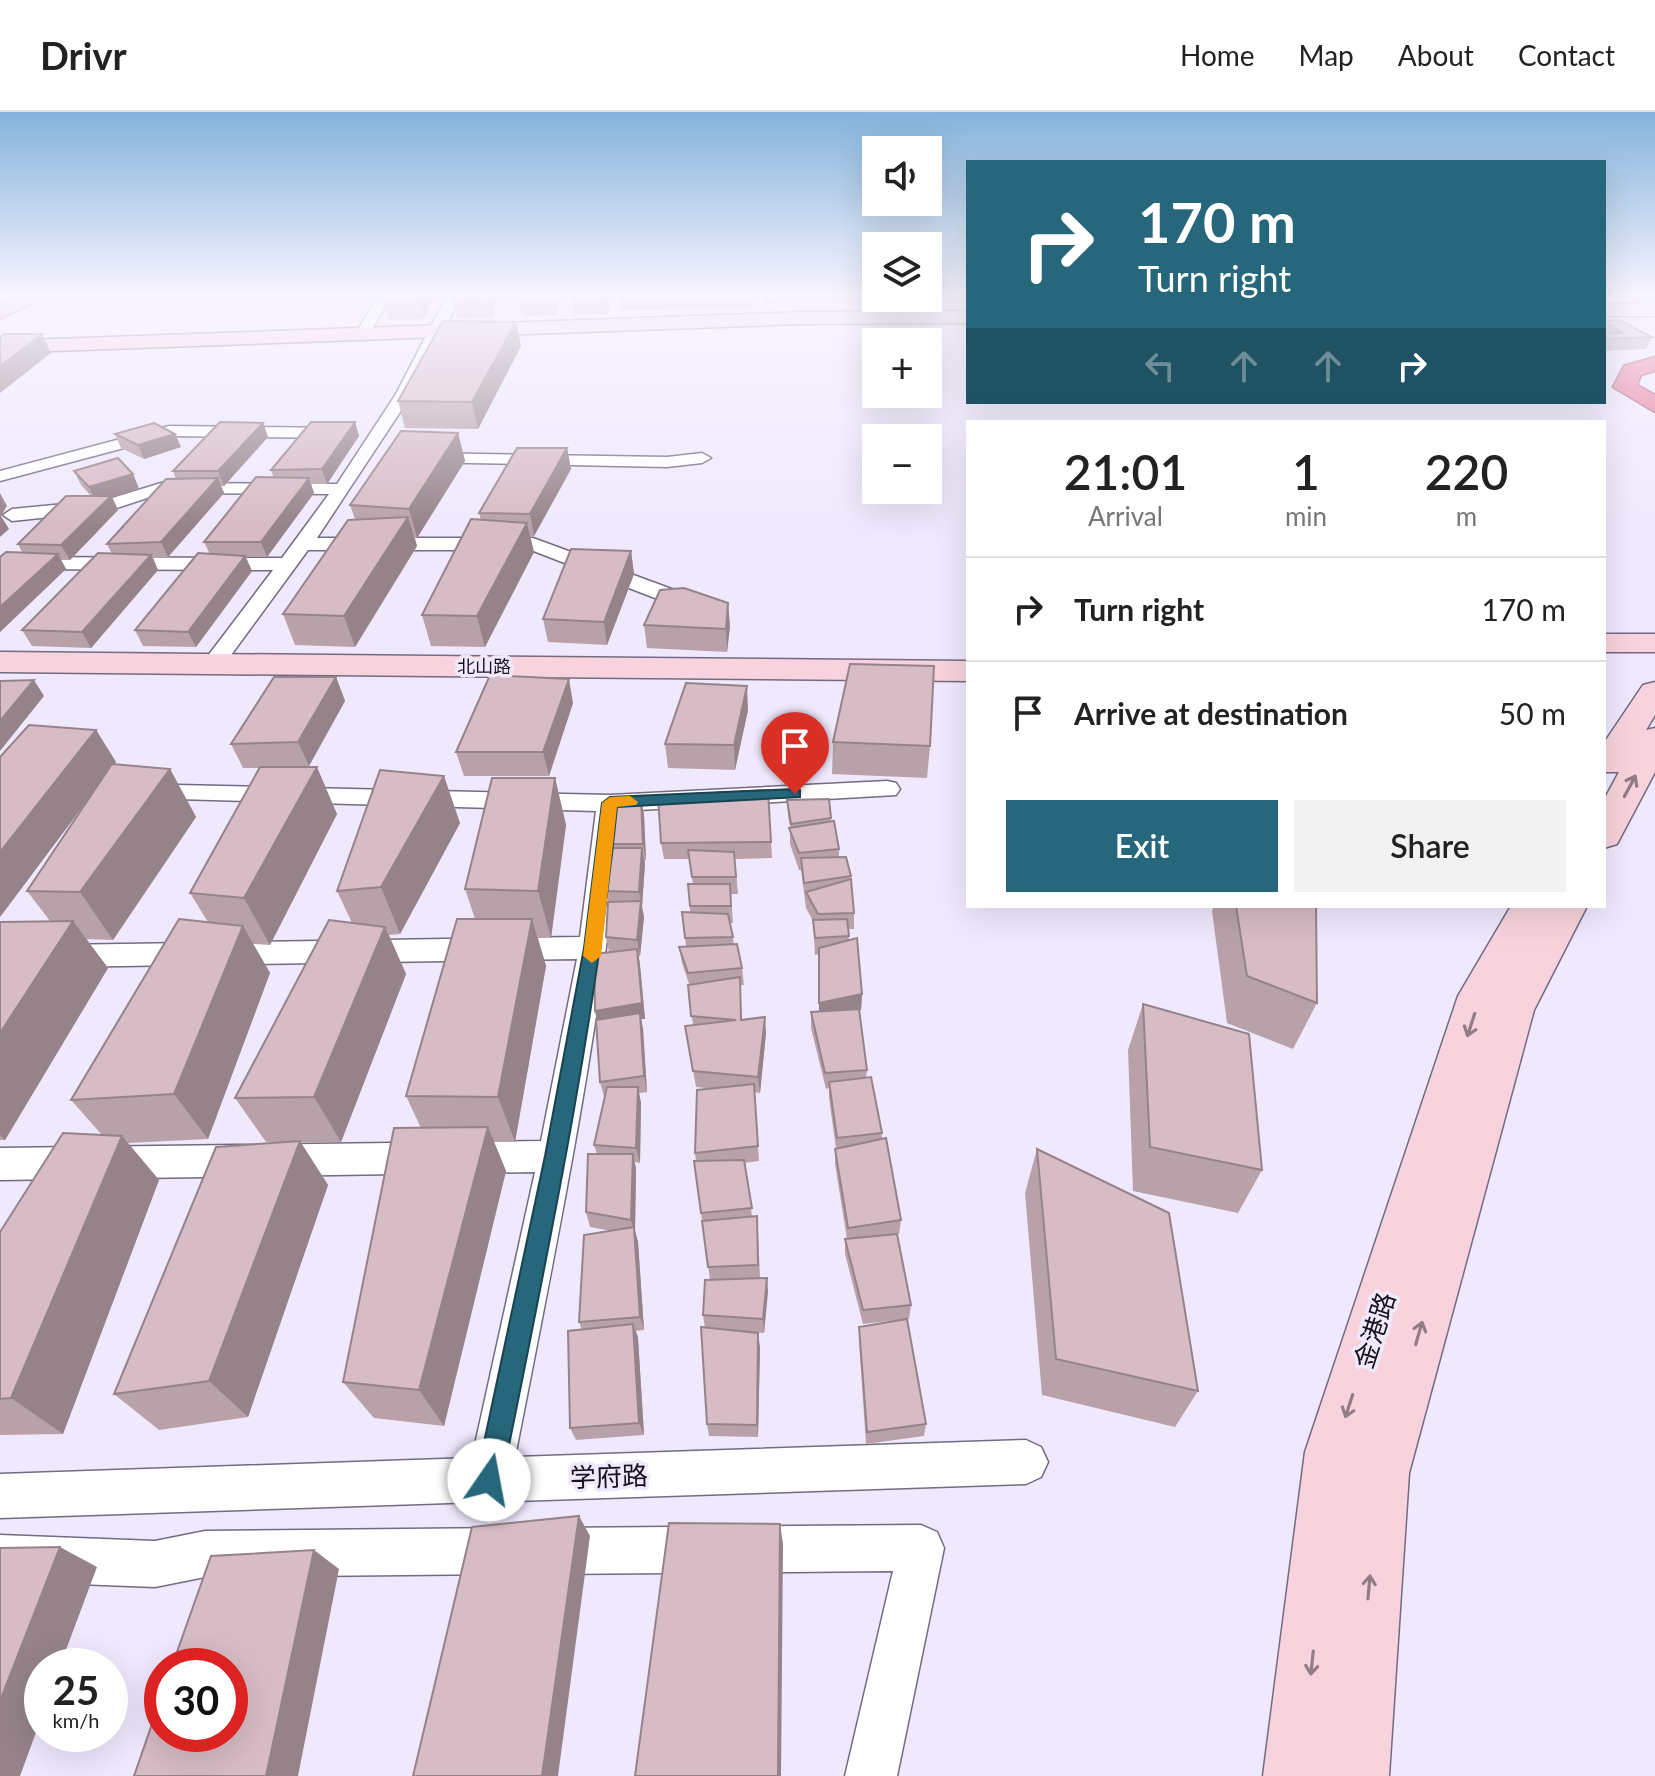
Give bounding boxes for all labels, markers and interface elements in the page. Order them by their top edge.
text: Drivr [40,32,127,78]
text: Home [1180,38,1255,72]
text: Map [1299,38,1354,72]
text: About [1398,38,1474,72]
text: Contact [1518,38,1615,72]
map controls [862,136,942,504]
button: sound [862,136,942,216]
text: 170 m [1138,188,1296,255]
icon: right [1006,192,1110,296]
button: layers [862,232,942,312]
text: Turn right [1138,256,1291,300]
button: + [862,328,942,408]
icon: left [1138,344,1182,388]
icon: ahead [1222,344,1266,388]
icon: ahead [1306,344,1350,388]
icon: right [1390,344,1434,388]
button: − [862,424,942,504]
text: 21:01 [1064,443,1187,500]
text: 1 [1292,443,1320,500]
text: 220 [1425,443,1508,500]
text: Arrival [1088,500,1163,532]
text: min [1285,500,1327,532]
text: m [1456,500,1477,532]
icon: right [1006,587,1050,631]
text: Turn right [1074,591,1204,627]
text: 170 m [1481,591,1566,627]
street label: 北山路 [457,655,511,677]
icon: arrive [1006,691,1050,735]
text: Arrive at destination [1074,695,1348,731]
text: 50 m [1499,695,1566,731]
pin [761,712,829,794]
icon: arrive [773,724,817,768]
one-way arrow [1622,775,1638,799]
button: Exit [1006,800,1278,892]
button: Share [1294,800,1566,892]
one-way arrow [1463,1012,1478,1038]
street label: 金港路 [1347,1288,1401,1372]
one-way arrow [1412,1320,1427,1346]
one-way arrow [1341,1393,1356,1419]
position arrow [447,1438,531,1522]
street label: 学府路 [569,1459,649,1493]
one-way arrow [1361,1574,1376,1601]
speed limit sign: 30 [144,1648,248,1752]
one-way arrow [1304,1649,1319,1676]
text: 25 [53,1666,99,1714]
text: km/h [53,1708,99,1732]

